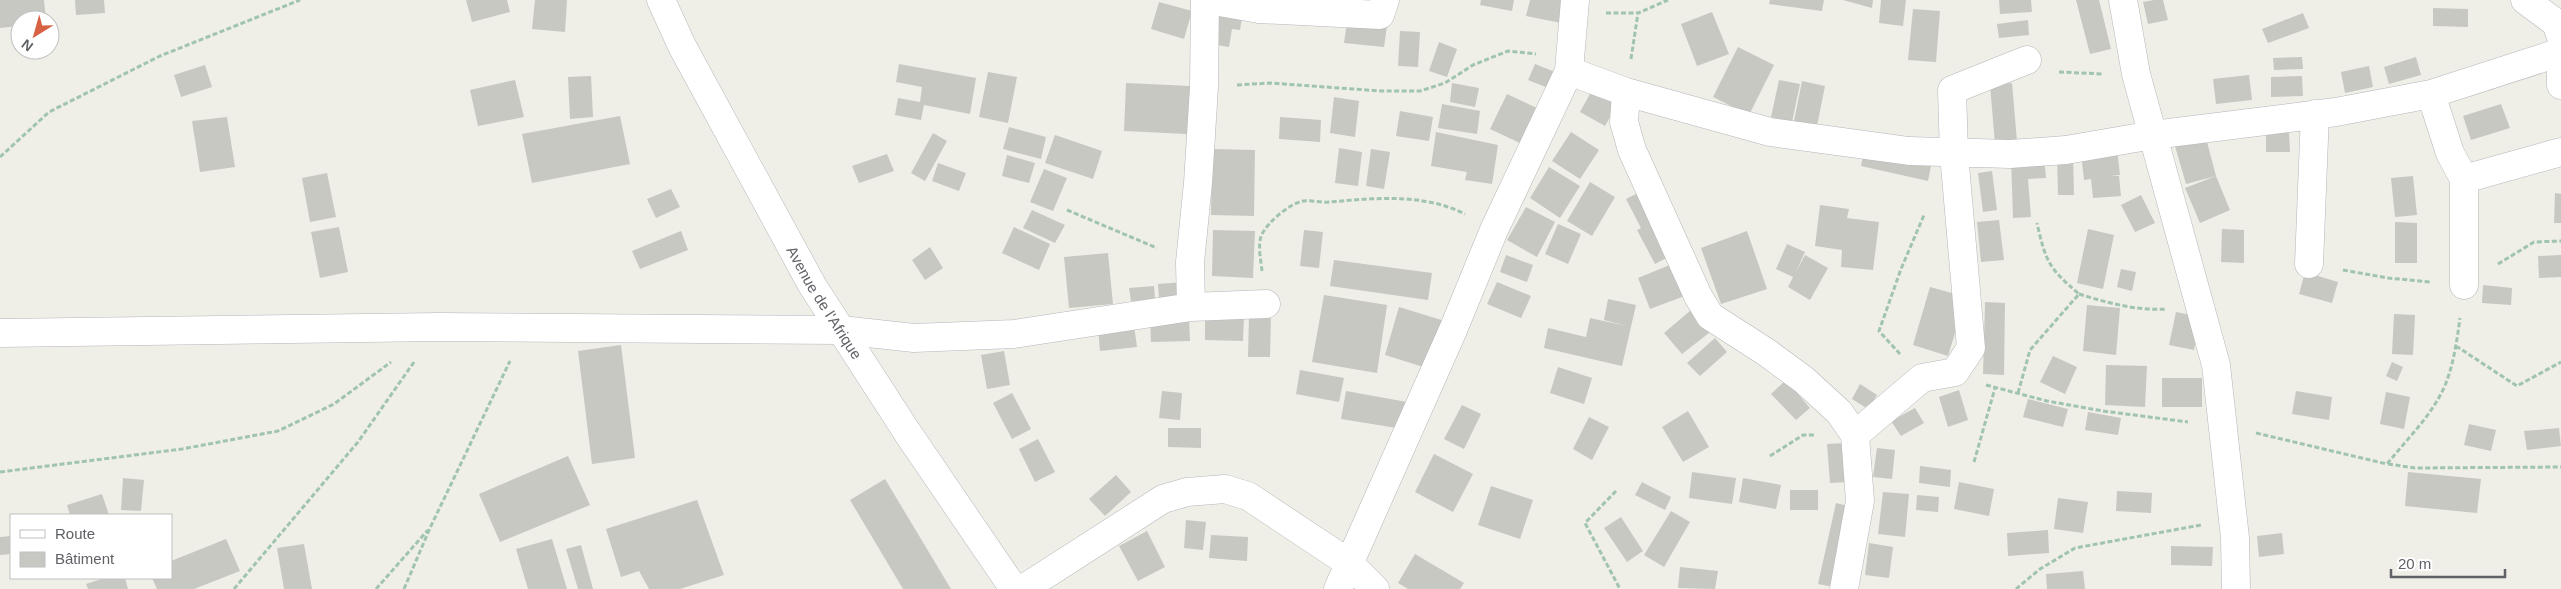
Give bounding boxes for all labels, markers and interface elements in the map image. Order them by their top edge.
north arrow [10,10,60,60]
text: N [18,36,36,55]
street label: Avenue de l'Afrique [784,243,866,362]
legend [10,514,172,579]
text: Route [55,525,95,542]
scale bar [2391,546,2505,578]
text: Bâtiment [55,550,115,567]
text: 20 m [2398,555,2431,572]

